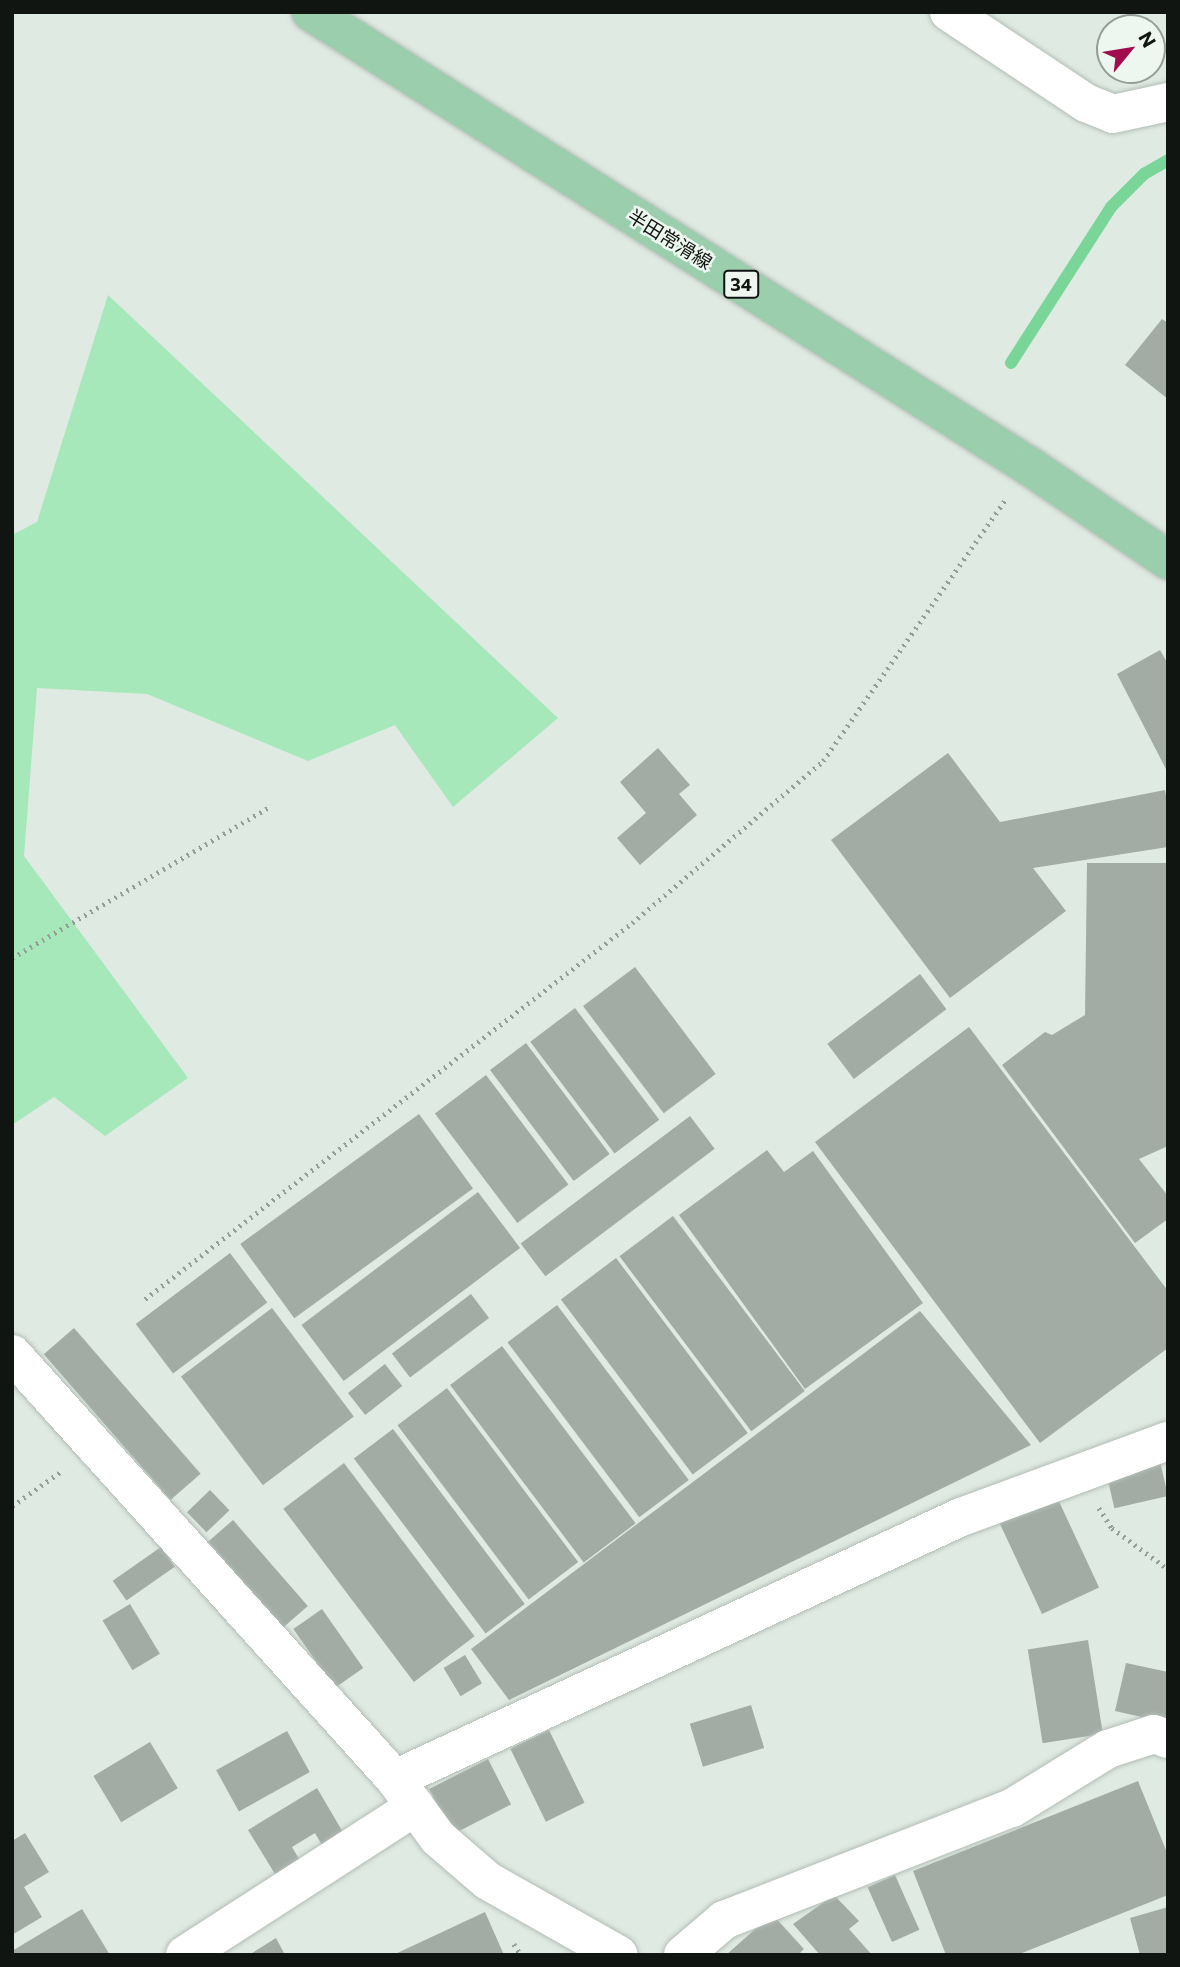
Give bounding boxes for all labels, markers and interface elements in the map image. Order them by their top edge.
north arrow [1096,14,1166,84]
text: N [1134,27,1161,51]
street label: 半田常滑線 [624,204,716,274]
road number: 34 [722,270,760,298]

